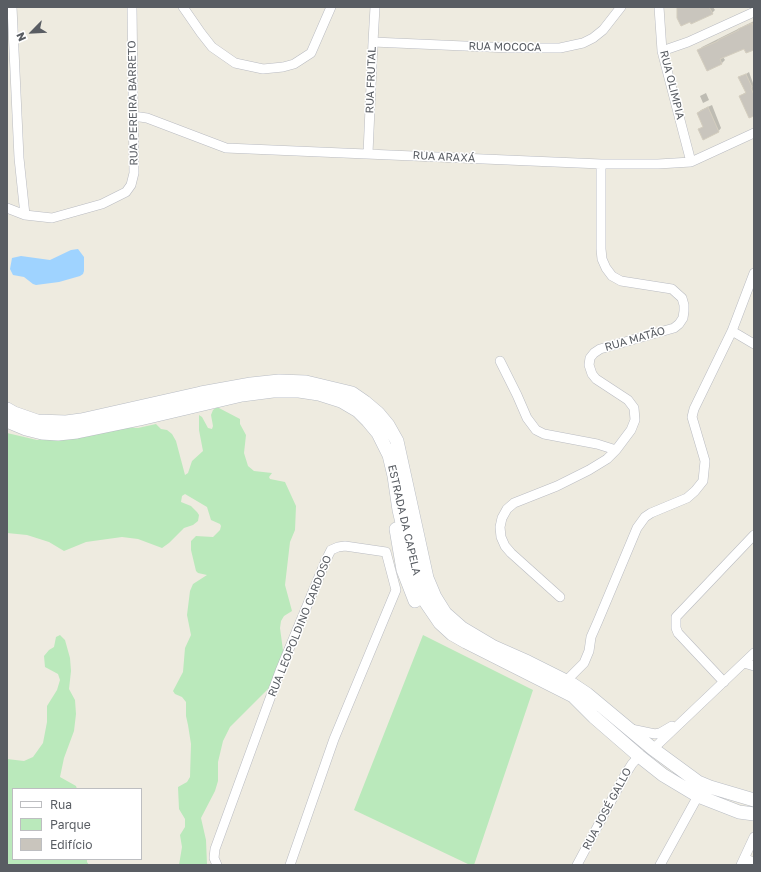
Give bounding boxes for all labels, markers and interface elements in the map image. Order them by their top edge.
north arrow [12,12,52,52]
text: N [13,31,28,44]
street label: RUA PEREIRA BARRETO [125,40,141,166]
street label: RUA MOCOCA [468,40,542,54]
street label: RUA FRUTAL [363,46,379,114]
street label: RUA OLIMPIA [657,49,687,121]
street label: RUA ARAXÁ [412,149,476,165]
street label: RUA MATÃO [603,324,667,354]
street label: ESTRADA DA CAPELA [385,463,423,577]
street label: RUA LEOPOLDINO CARDOSO [266,553,334,699]
street label: RUA JOSÉ GALLO [580,766,634,852]
legend [12,788,142,860]
text: Rua [50,797,72,812]
text: Parque [50,817,91,832]
text: Edifício [50,837,92,852]

